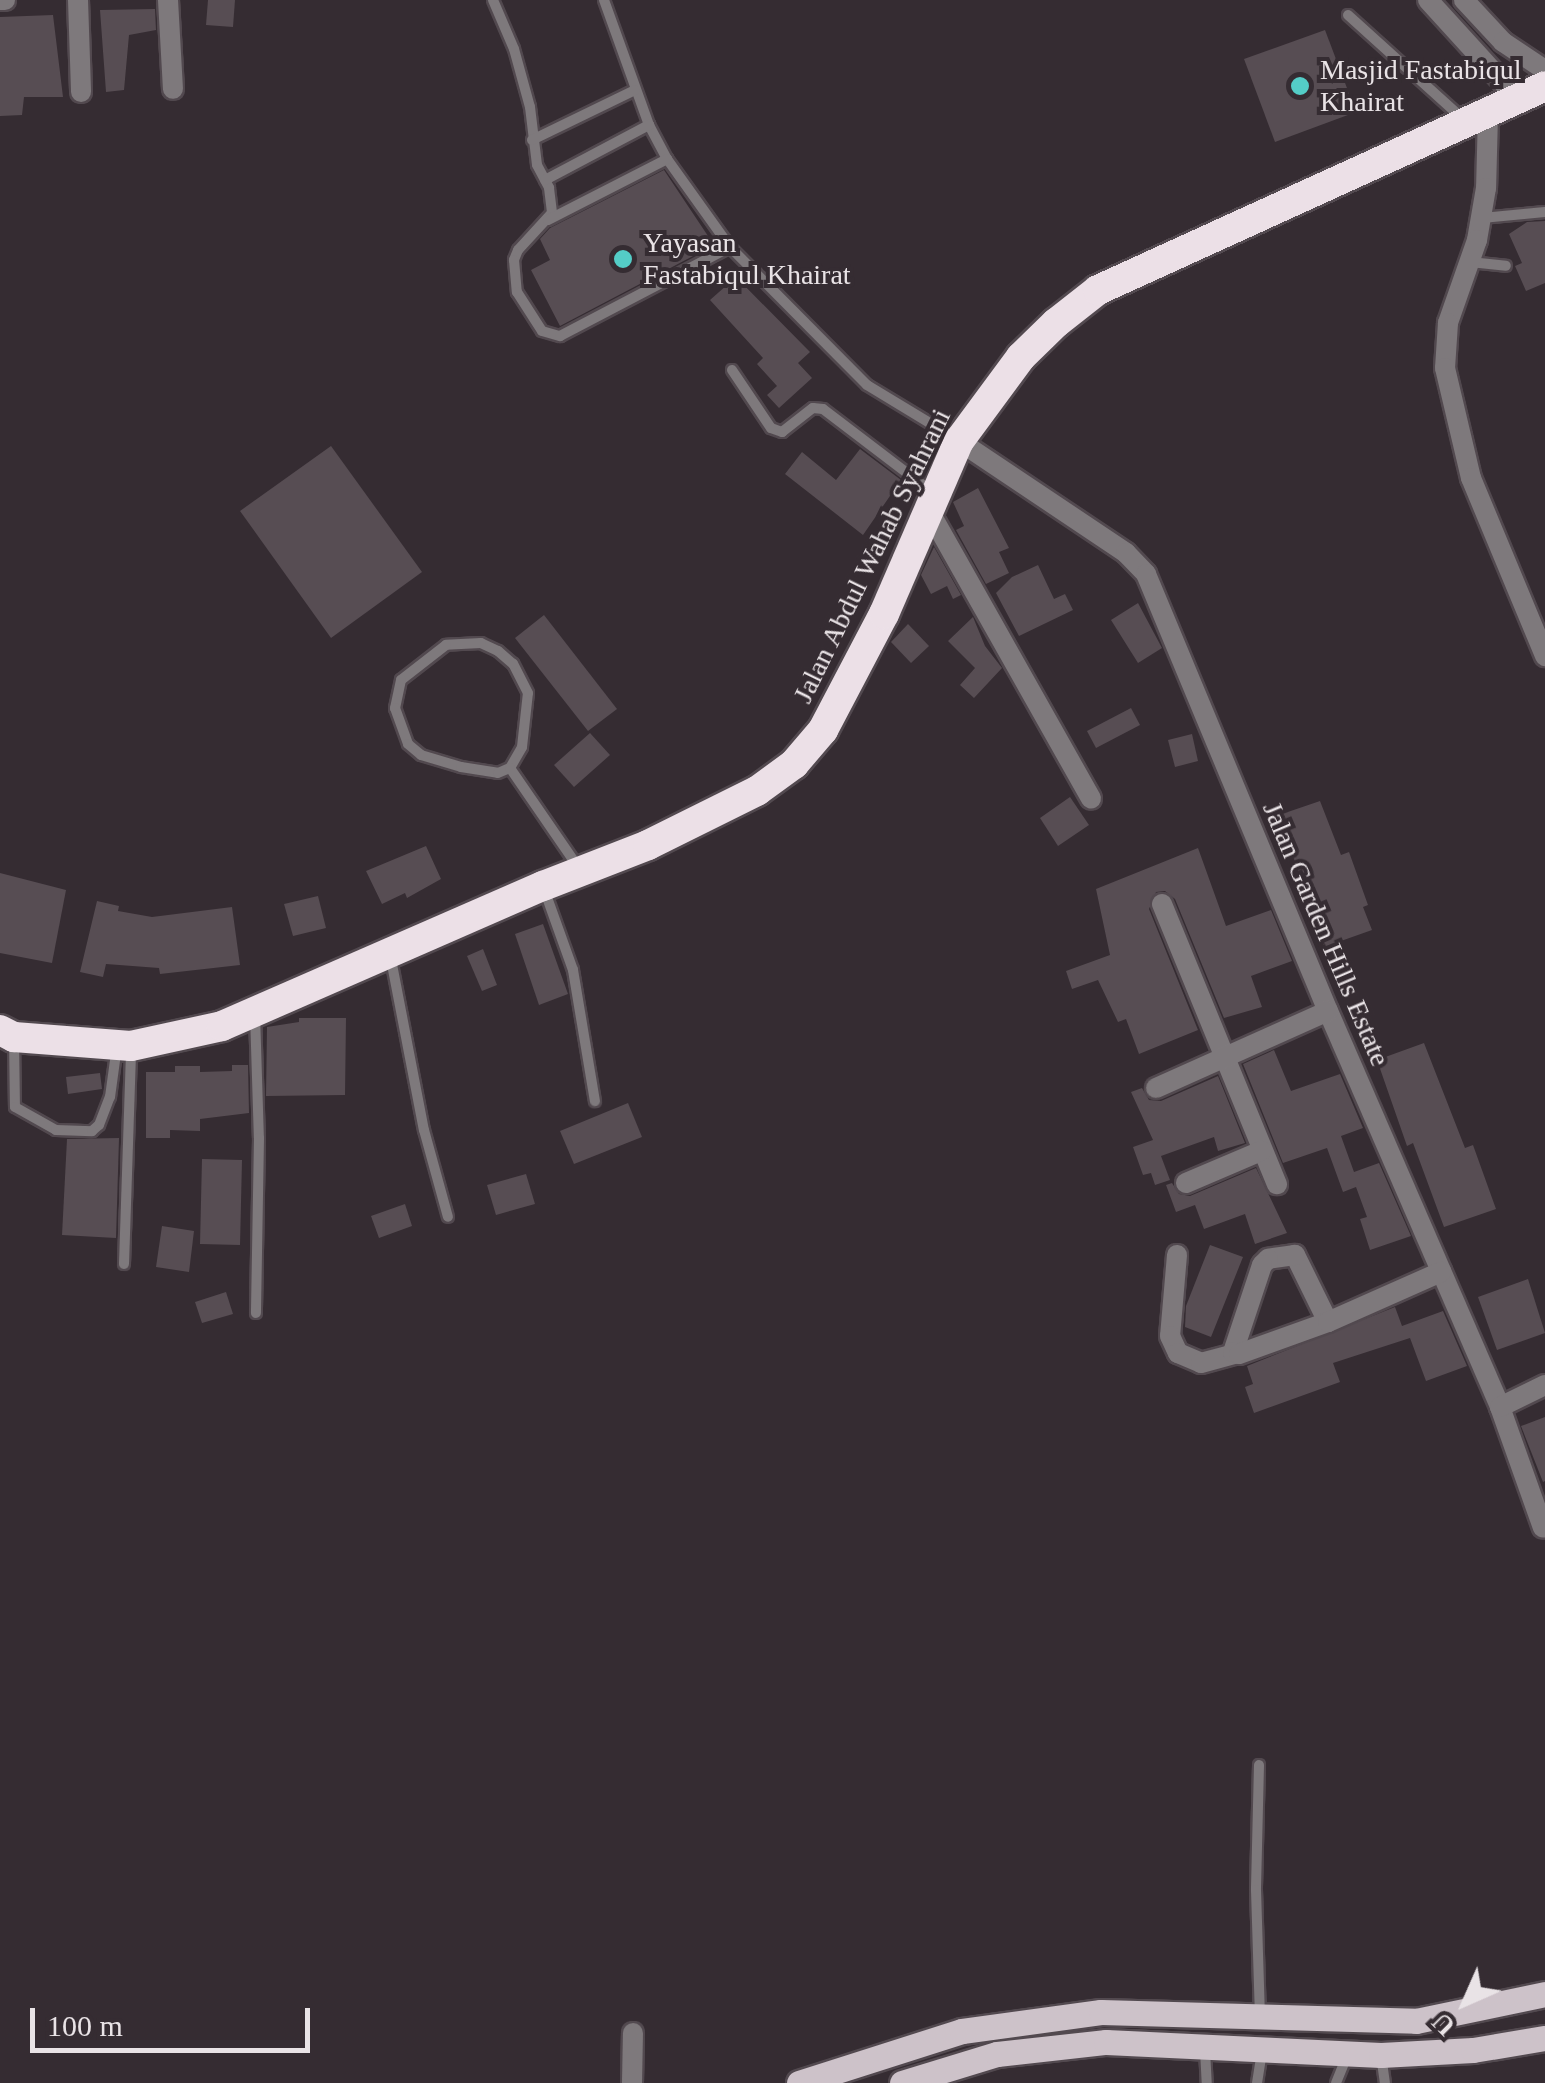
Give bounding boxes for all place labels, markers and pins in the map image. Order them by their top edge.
place label: Masjid Fastabiqul Khairat [1320,53,1521,119]
marker: Masjid Fastabiqul Khairat [1289,75,1311,97]
place label: Yayasan Fastabiqul Khairat [643,226,851,292]
marker: Yayasan Fastabiqul Khairat [612,248,634,270]

